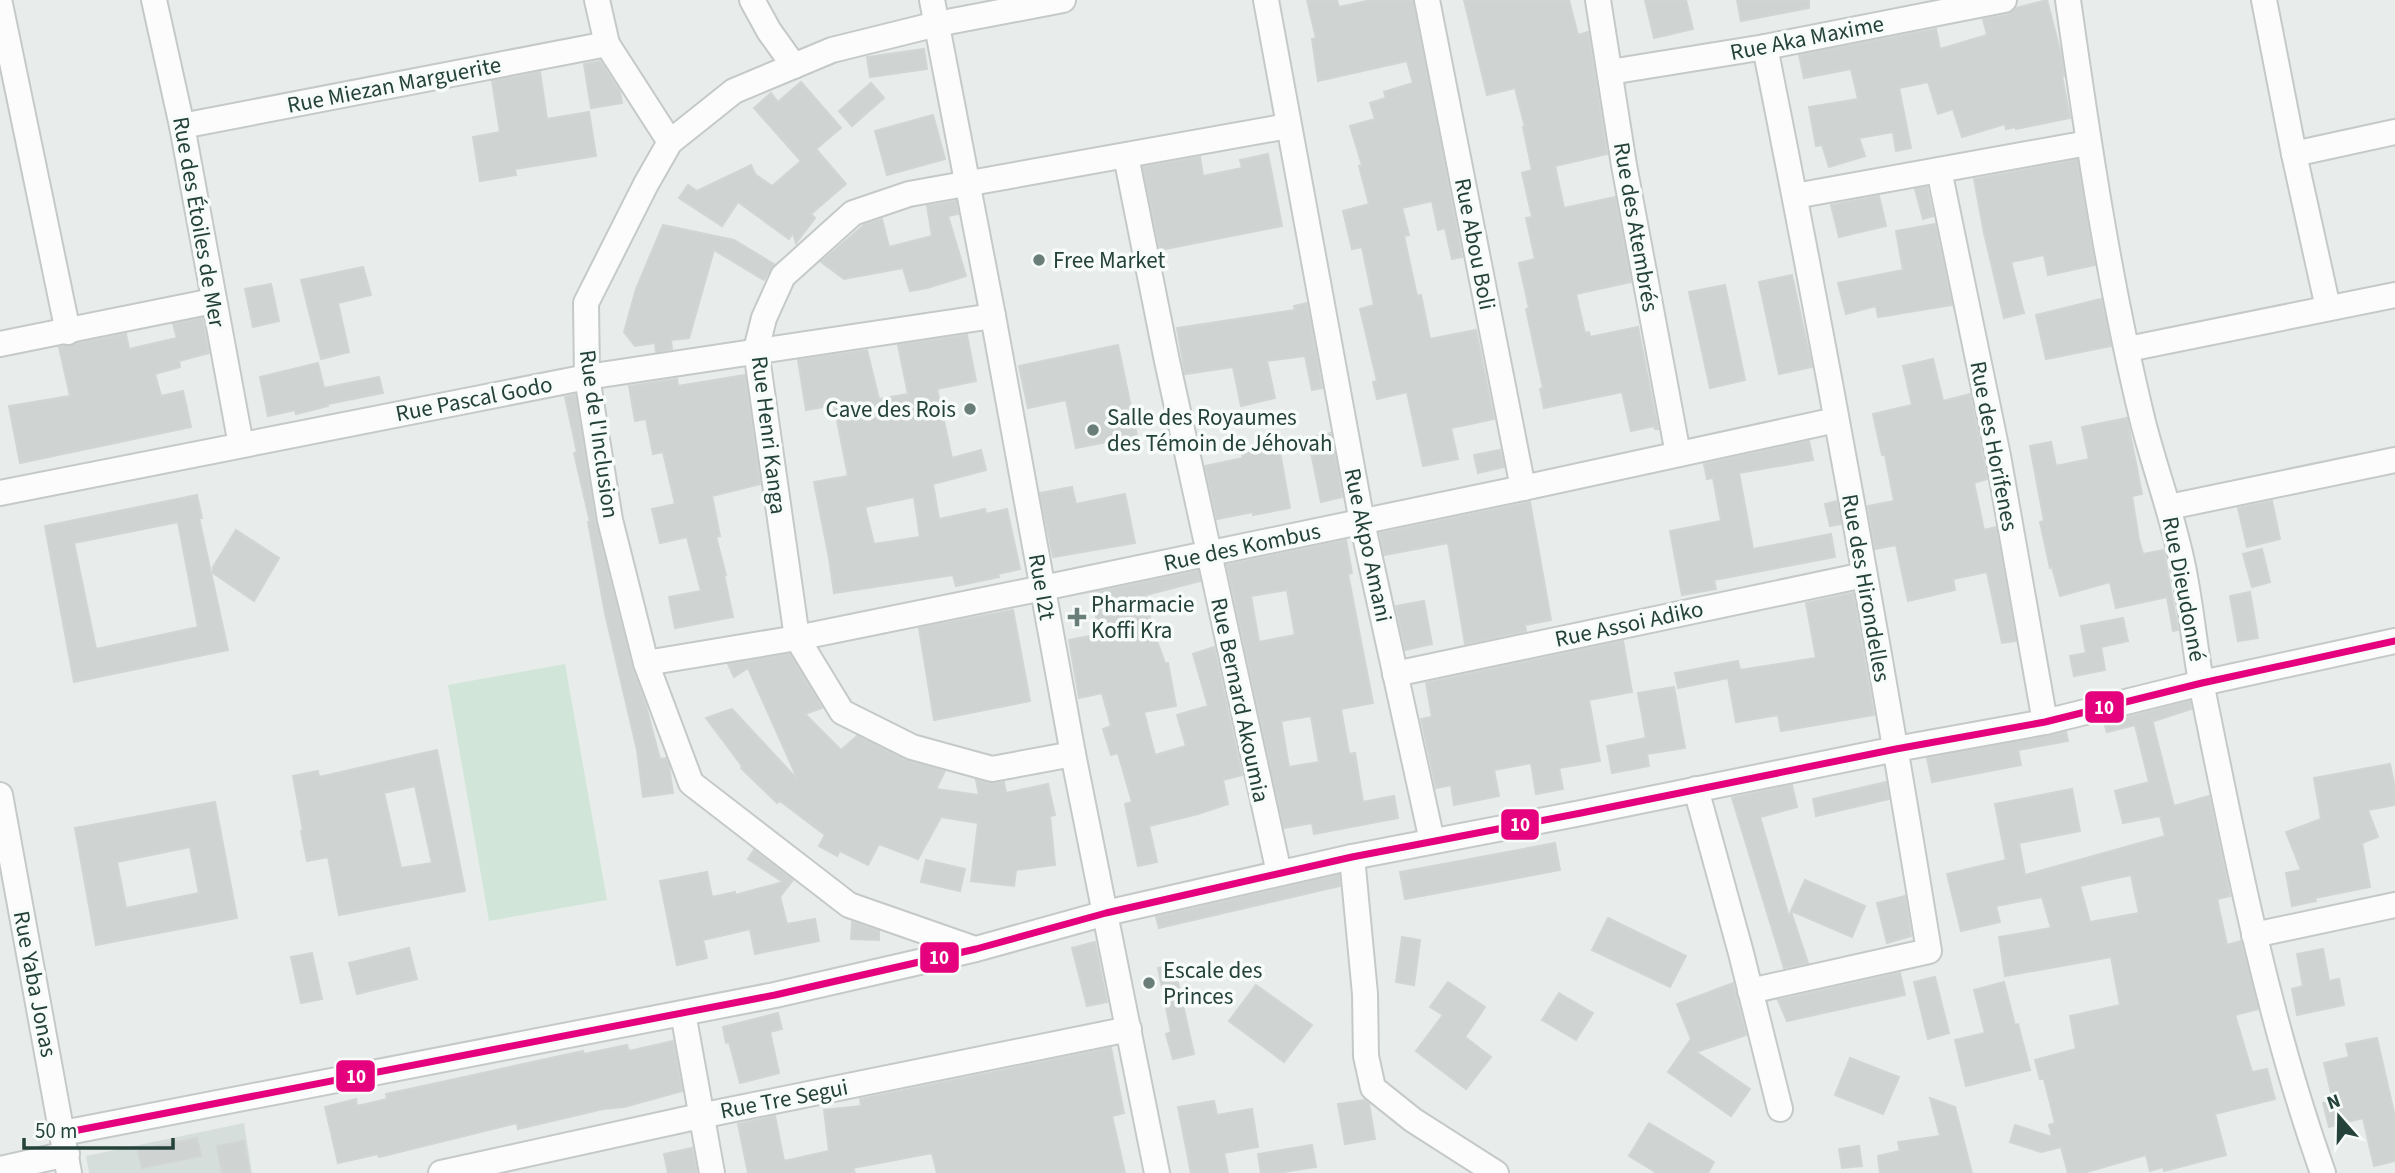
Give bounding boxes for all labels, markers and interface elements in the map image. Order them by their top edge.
street label: Rue Aka Maxime [1727,7,1887,69]
street label: Rue Miezan Marguerite [284,48,504,122]
street label: Rue des Étoiles de Mer [164,114,234,331]
street label: Rue des Atembrés [1605,140,1667,314]
street label: Rue Abou Boli [1446,175,1504,313]
place label: Free Market [1053,244,1166,277]
marker: Free Market [1031,252,1047,268]
street label: Rue de l'Inclusion [571,348,627,520]
street label: Rue Henri Kanga [743,354,795,516]
street label: Rue des Horifenes [1961,358,2027,534]
street label: Rue Pascal Godo [393,368,555,430]
place label: Cave des Rois [826,393,956,426]
marker: Cave des Rois [962,401,978,417]
place label: Salle des Royaumes des Témoin de Jéhovah [1107,401,1332,460]
marker: Salle des Royaumes des Témoin de Jéhovah [1085,422,1101,438]
street label: Rue Akpo Amani [1336,465,1400,625]
street label: Rue des Hirondelles [1833,491,1899,685]
street label: Rue des Kombus [1161,514,1323,580]
street label: Rue Dieudonné [2154,514,2214,664]
street label: Rue I2t [1020,551,1064,623]
place label: Pharmacie Koffi Kra [1091,588,1194,647]
street label: Rue Assoi Adiko [1552,592,1706,656]
street label: Rue Bernard Akoumia [1202,595,1278,805]
marker: Pharmacie Koffi Kra [1069,609,1085,625]
line badge: 10 [2084,690,2125,724]
text: 10 [2094,695,2114,722]
line badge: 10 [1500,808,1540,841]
text: 10 [1510,812,1530,839]
street label: Rue Yaba Jonas [5,908,65,1060]
line badge: 10 [919,941,960,974]
text: 10 [929,945,949,972]
place label: Escale des Princes [1163,954,1262,1013]
marker: Escale des Princes [1141,975,1157,991]
line badge: 10 [335,1059,376,1093]
text: 10 [346,1064,366,1091]
street label: Rue Tre Segui [717,1070,851,1128]
north arrow [2304,1082,2374,1152]
text: N [2323,1088,2344,1117]
scale bar [24,1106,173,1150]
text: 50 m [35,1116,77,1146]

